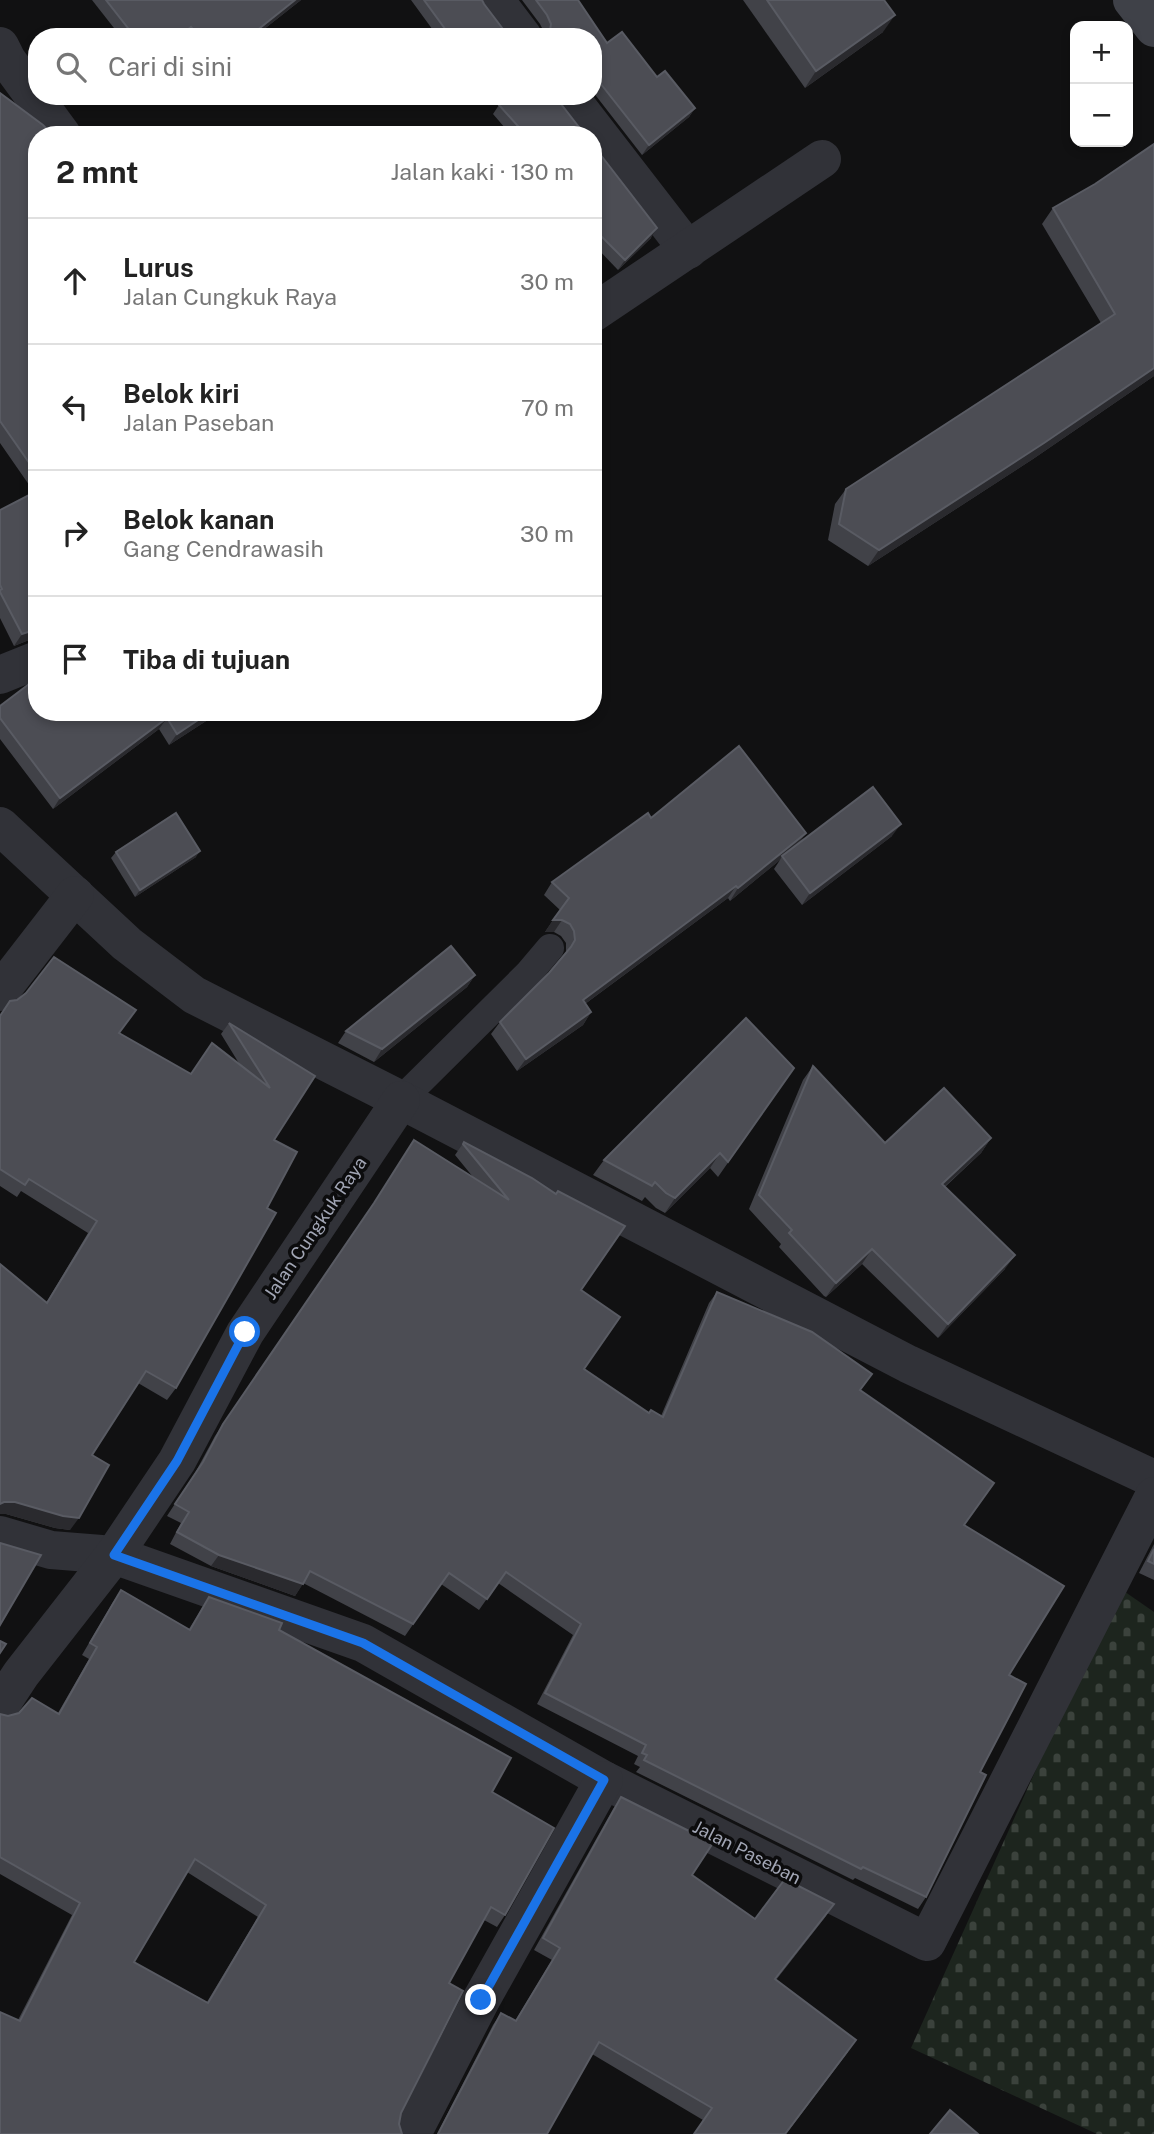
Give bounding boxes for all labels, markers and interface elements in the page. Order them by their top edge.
map controls [1070,21,1133,147]
button: + [1070,21,1133,84]
search box [28,28,602,105]
icon: search [52,48,90,86]
text: Cari di sini [108,51,232,82]
button: − [1070,84,1133,147]
text: 2 mnt [56,154,138,190]
text: Jalan kaki · 130 m [390,158,574,185]
text: Lurus [123,252,194,283]
icon: ahead [56,262,94,300]
text: 30 m [520,268,574,295]
text: Jalan Cungkuk Raya [123,283,337,310]
text: Belok kiri [123,378,239,409]
icon: left [56,388,94,426]
text: 70 m [521,394,574,421]
text: Jalan Paseban [123,409,274,436]
text: Belok kanan [123,504,274,535]
icon: right [56,514,94,552]
text: 30 m [520,520,574,547]
text: Gang Cendrawasih [123,535,324,562]
icon: arrive [56,640,94,678]
text: Tiba di tujuan [123,644,290,675]
street label: Jalan Cungkuk Raya [259,1153,371,1303]
route start [229,1316,260,1347]
street label: Jalan Paseban [689,1816,805,1888]
route end [465,1984,496,2015]

